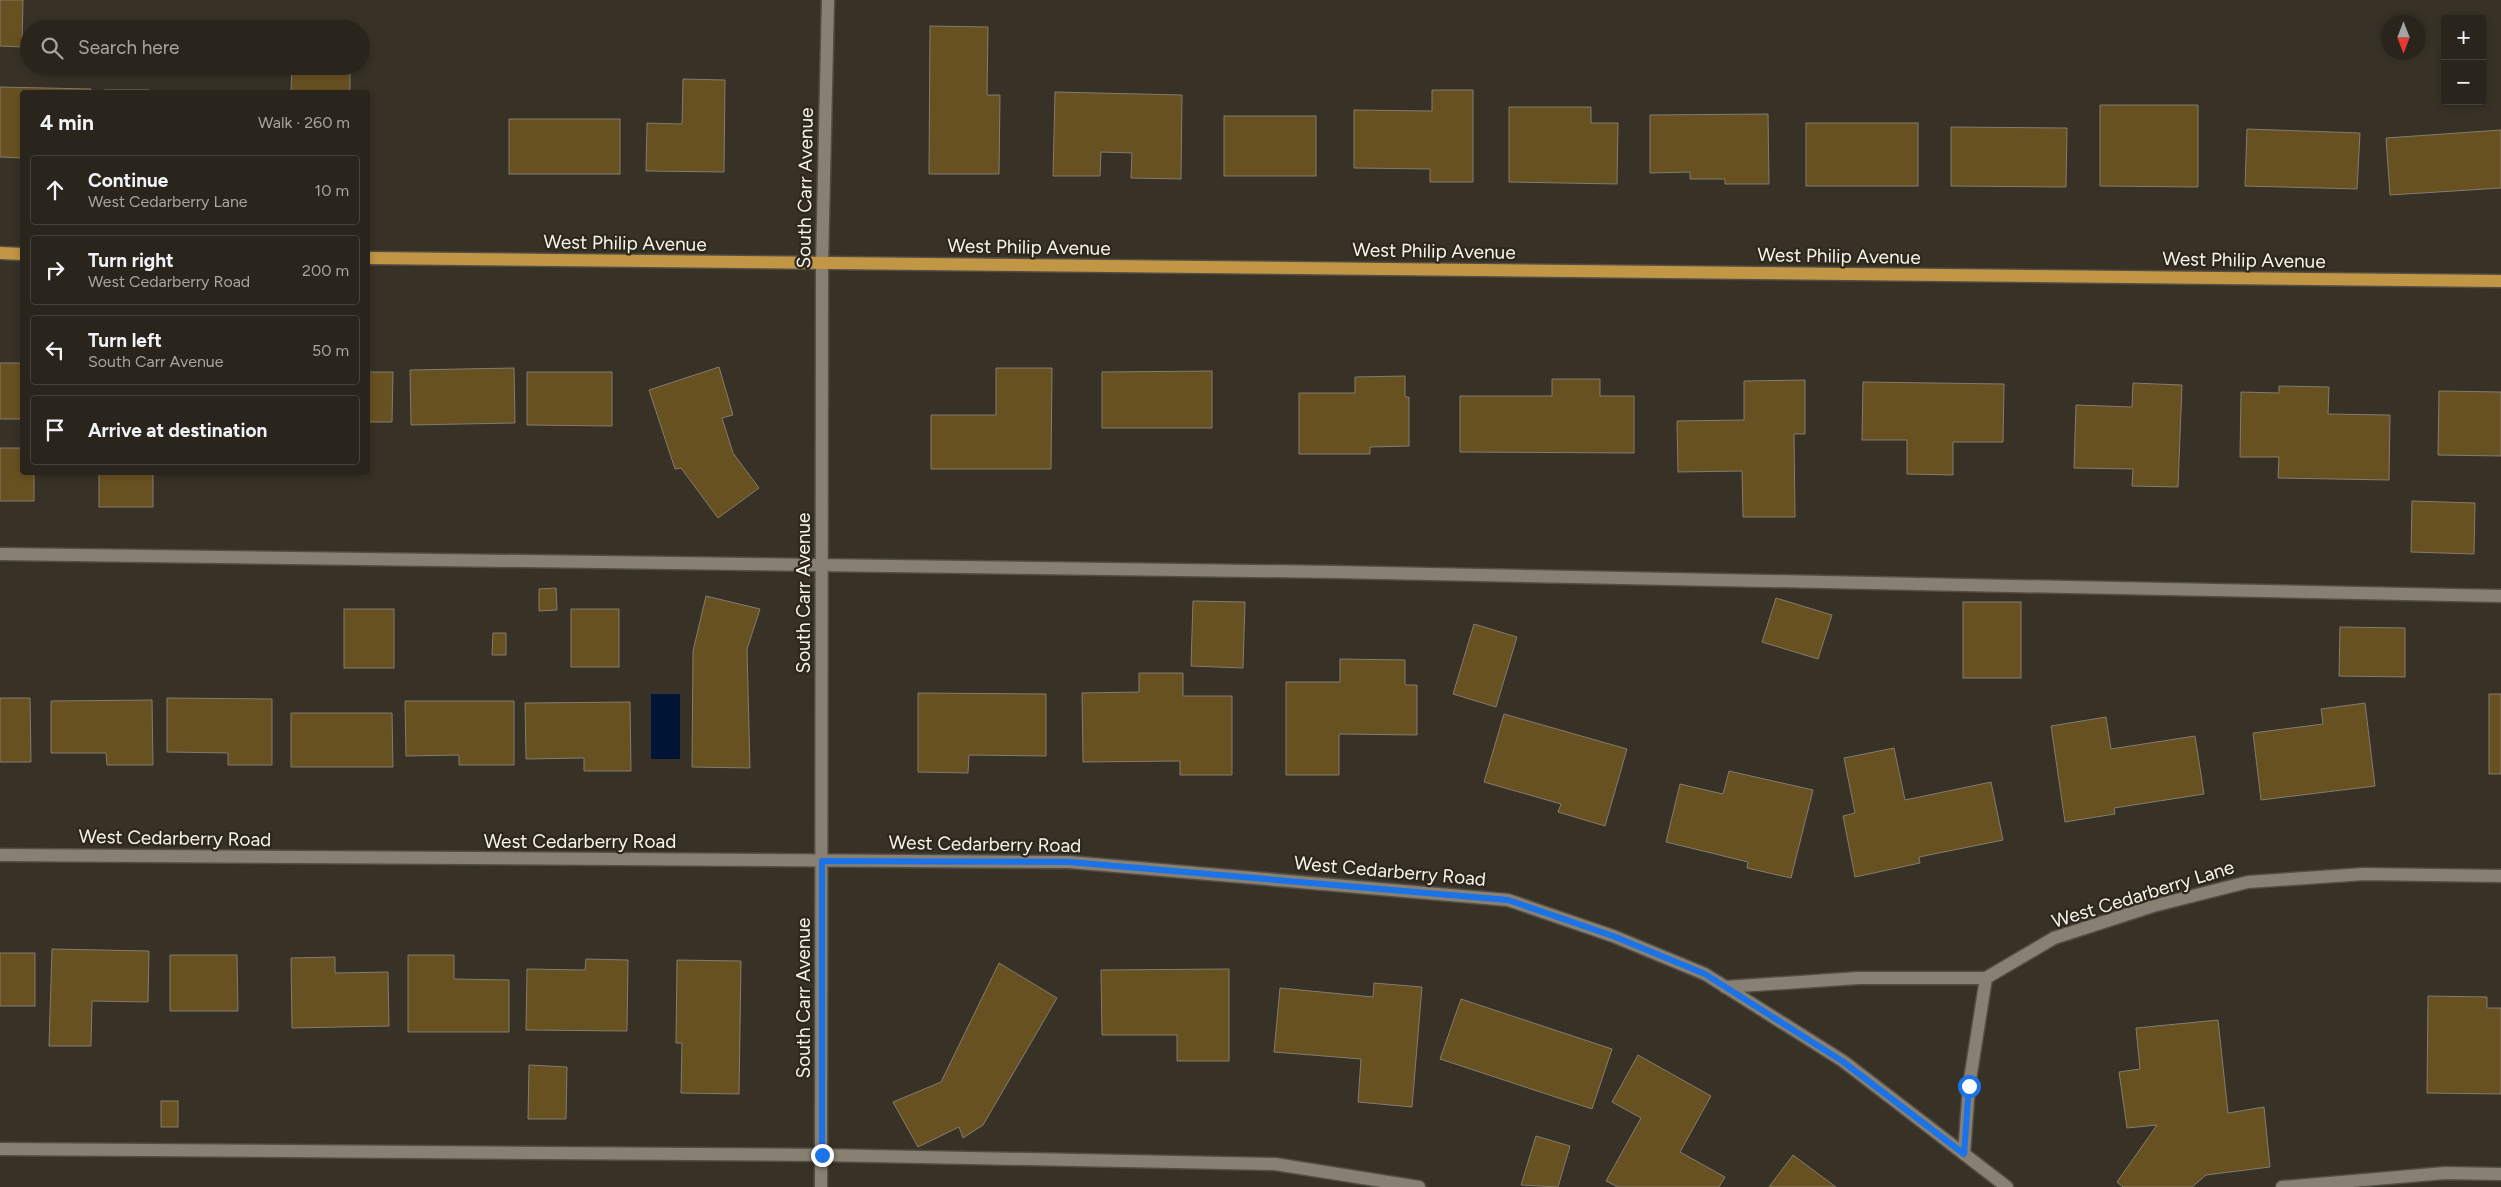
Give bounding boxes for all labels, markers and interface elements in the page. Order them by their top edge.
north arrow [2381,15,2426,60]
map controls [2441,15,2486,105]
button: + [2441,15,2486,60]
search box [20,20,370,75]
icon: search [38,34,66,62]
text: Search here [78,36,180,59]
button: − [2441,60,2486,105]
street label: South Carr Avenue [792,107,818,269]
text: 4 min [40,110,94,135]
text: Walk · 260 m [258,113,350,132]
text: Continue [88,169,168,192]
icon: ahead [41,176,69,204]
text: 10 m [315,181,349,200]
text: West Cedarberry Lane [88,192,248,211]
street label: West Philip Avenue [543,230,707,256]
street label: West Philip Avenue [947,234,1111,260]
street label: West Philip Avenue [1352,238,1516,264]
street label: West Philip Avenue [1757,243,1921,269]
street label: West Philip Avenue [2162,247,2326,273]
text: Turn right [88,249,174,272]
icon: right [41,256,69,284]
text: 200 m [302,261,349,280]
text: West Cedarberry Road [88,272,250,291]
text: Turn left [88,329,162,352]
icon: left [41,336,69,364]
text: 50 m [312,341,349,360]
text: South Carr Avenue [88,352,224,371]
icon: arrive [41,416,69,444]
text: Arrive at destination [88,419,267,442]
street label: South Carr Avenue [792,513,815,673]
street label: West Cedarberry Road [78,825,272,851]
street label: West Cedarberry Road [484,830,676,853]
street label: West Cedarberry Road [888,831,1082,857]
street label: West Cedarberry Road [1293,851,1487,891]
street label: West Cedarberry Lane [2049,855,2237,933]
street label: South Carr Avenue [792,918,815,1078]
route start [1958,1075,1981,1098]
route end [811,1144,834,1167]

